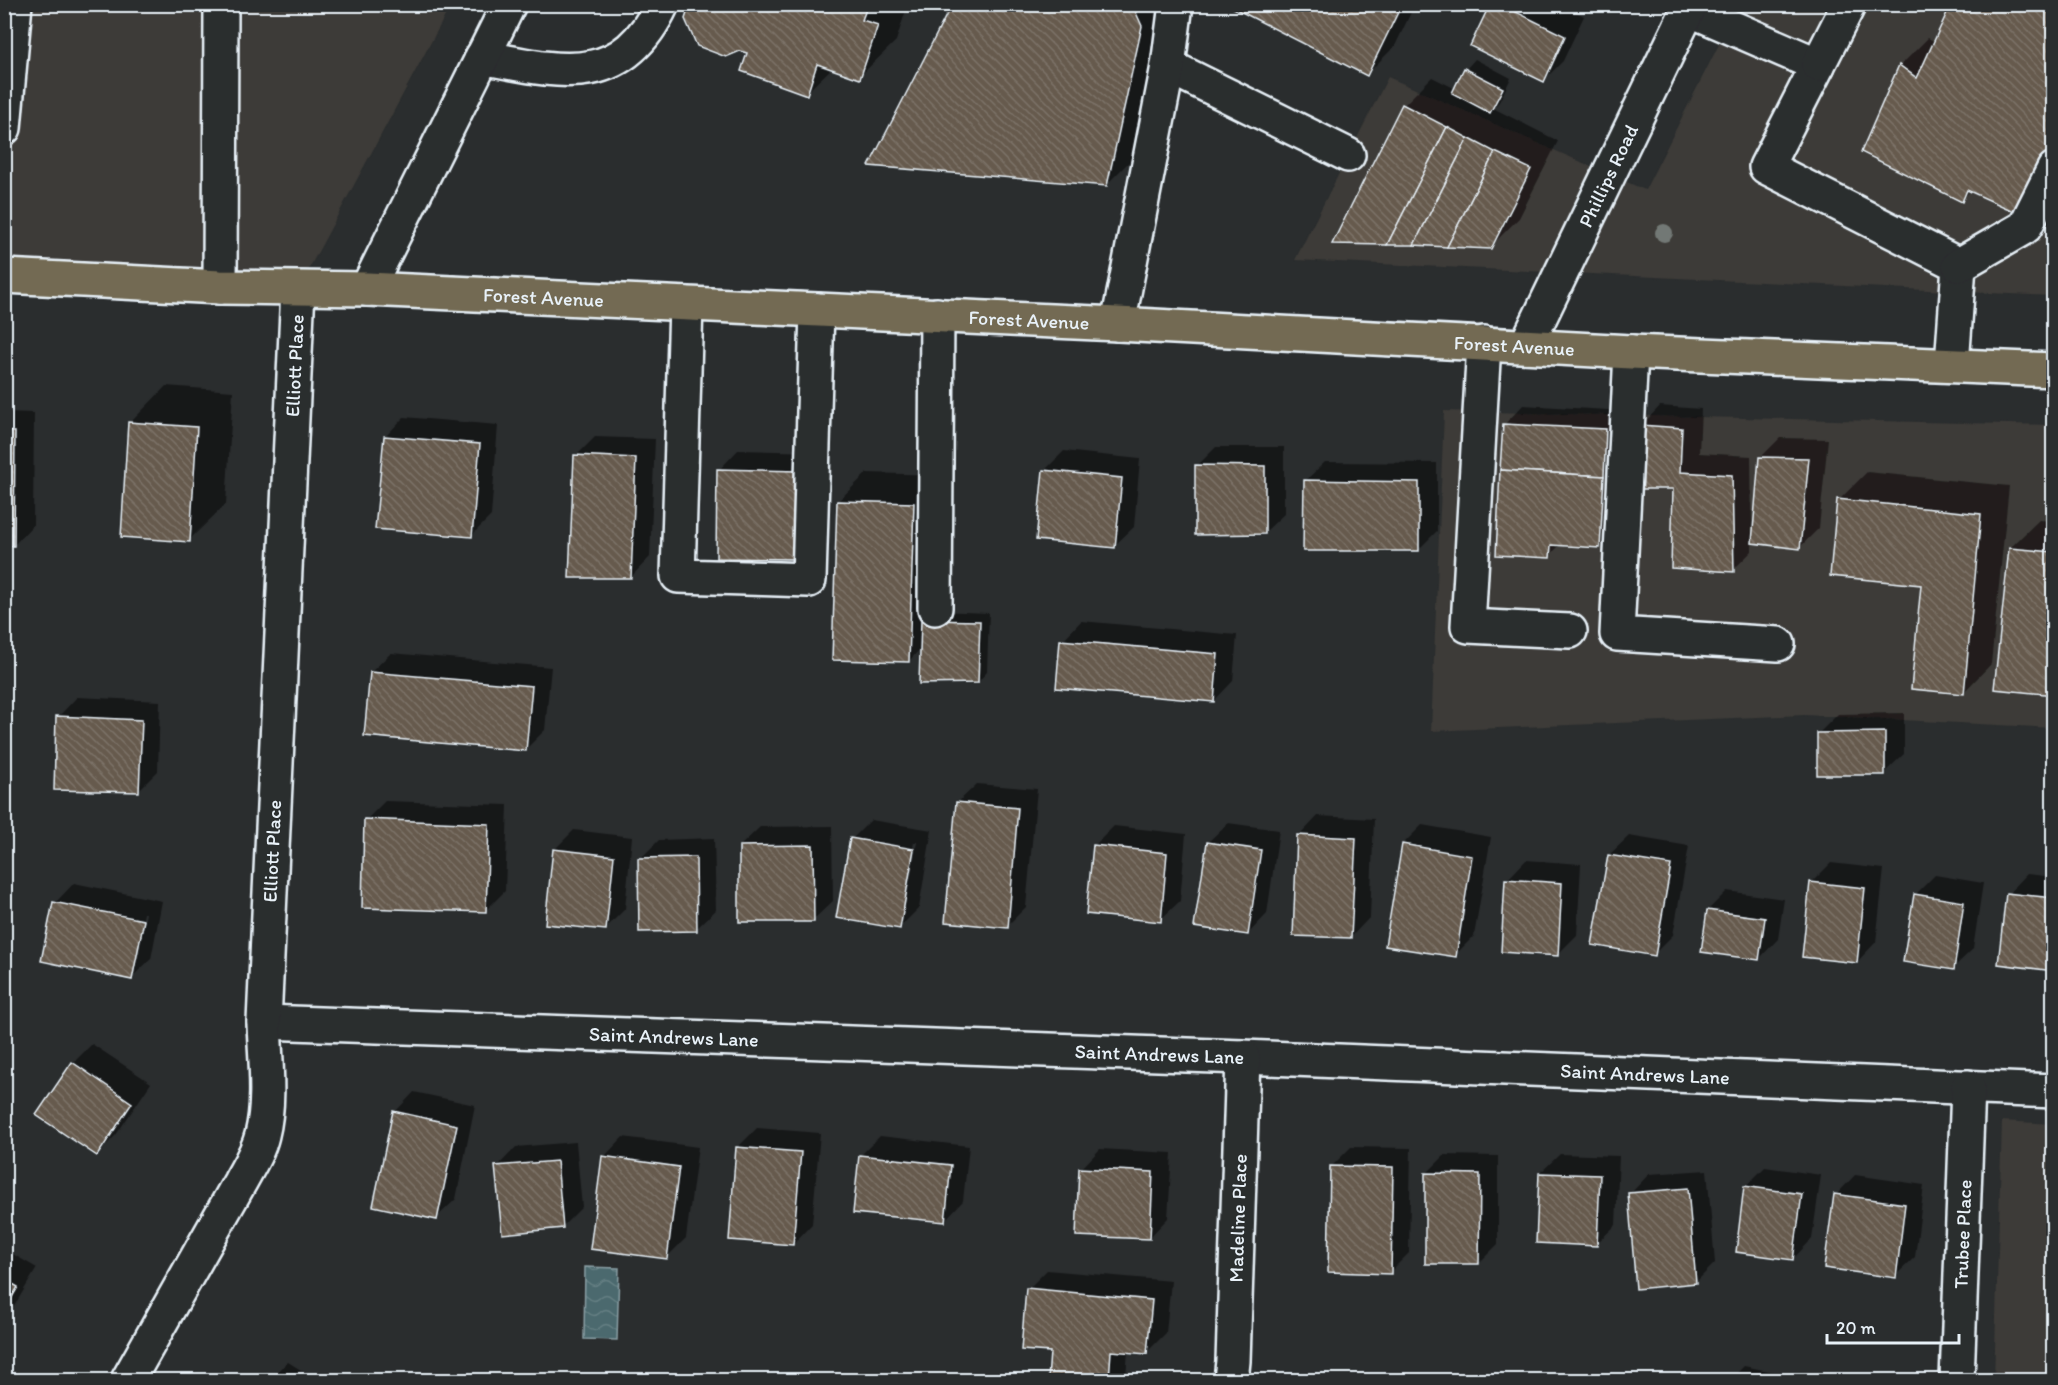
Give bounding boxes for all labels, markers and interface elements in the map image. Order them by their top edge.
street label: Phillips Road [1573,120,1643,231]
street label: Forest Avenue [483,282,604,312]
street label: Forest Avenue [968,305,1090,335]
street label: Elliott Place [280,314,309,418]
street label: Forest Avenue [1453,330,1575,361]
street label: Elliott Place [258,799,286,903]
street label: Saint Andrews Lane [589,1022,759,1052]
street label: Saint Andrews Lane [1074,1039,1245,1069]
street label: Saint Andrews Lane [1560,1058,1730,1089]
street label: Madeline Place [1224,1154,1252,1283]
street label: Trubee Place [1948,1179,1977,1289]
scale bar [1827,1307,1959,1345]
text: 20 m [1836,1317,1876,1339]

